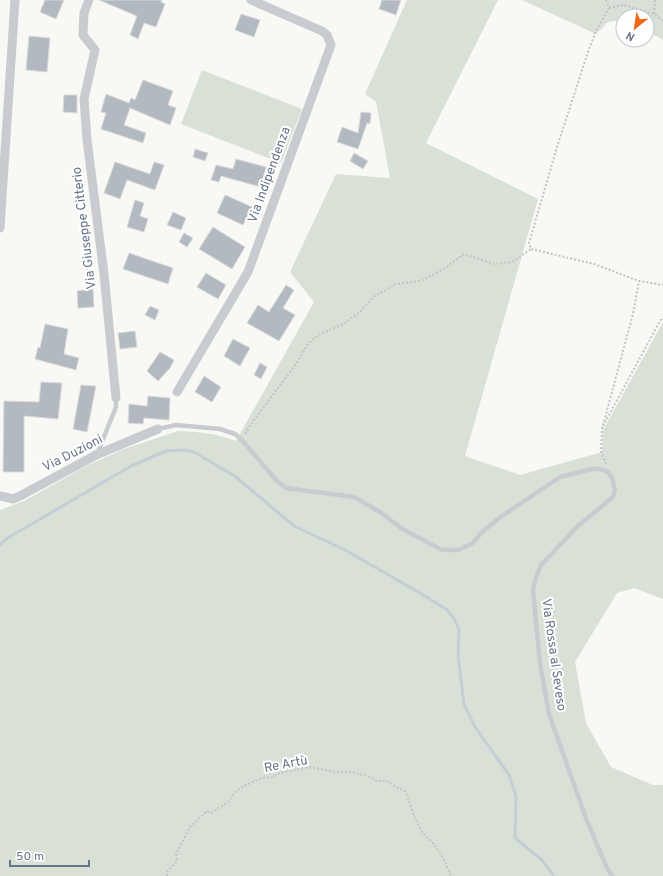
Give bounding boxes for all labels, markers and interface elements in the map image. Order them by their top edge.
north arrow [615,8,655,48]
text: N [624,28,637,44]
street label: Via Indipendenza [245,125,295,225]
street label: Via Giuseppe Citterio [70,166,100,290]
street label: Via Duzioni [40,432,106,476]
street label: Via Rossa al Seveso [537,598,569,712]
street label: Re Artù [263,753,309,777]
scale bar [10,842,89,868]
text: 50 m [16,849,44,865]

